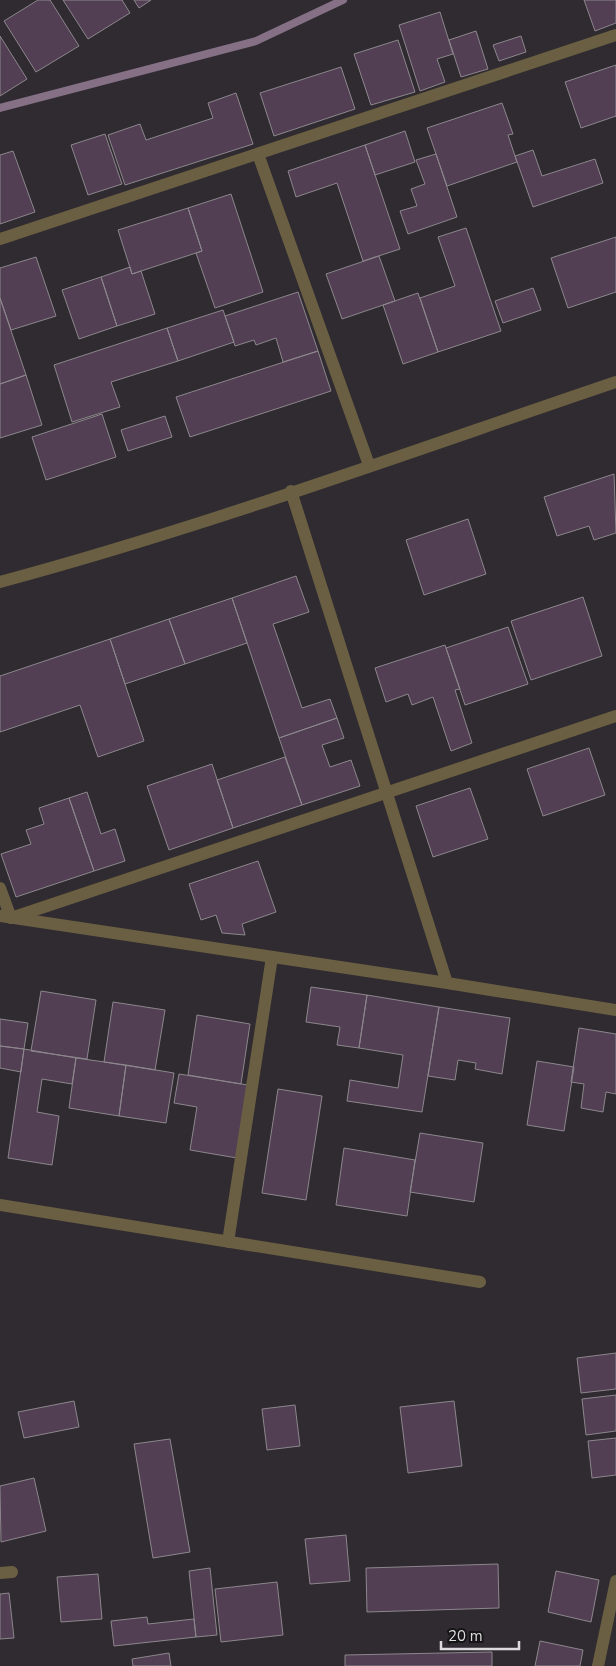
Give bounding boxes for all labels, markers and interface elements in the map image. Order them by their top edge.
scale bar [441,1618,518,1650]
text: 20 m [448,1626,483,1646]

